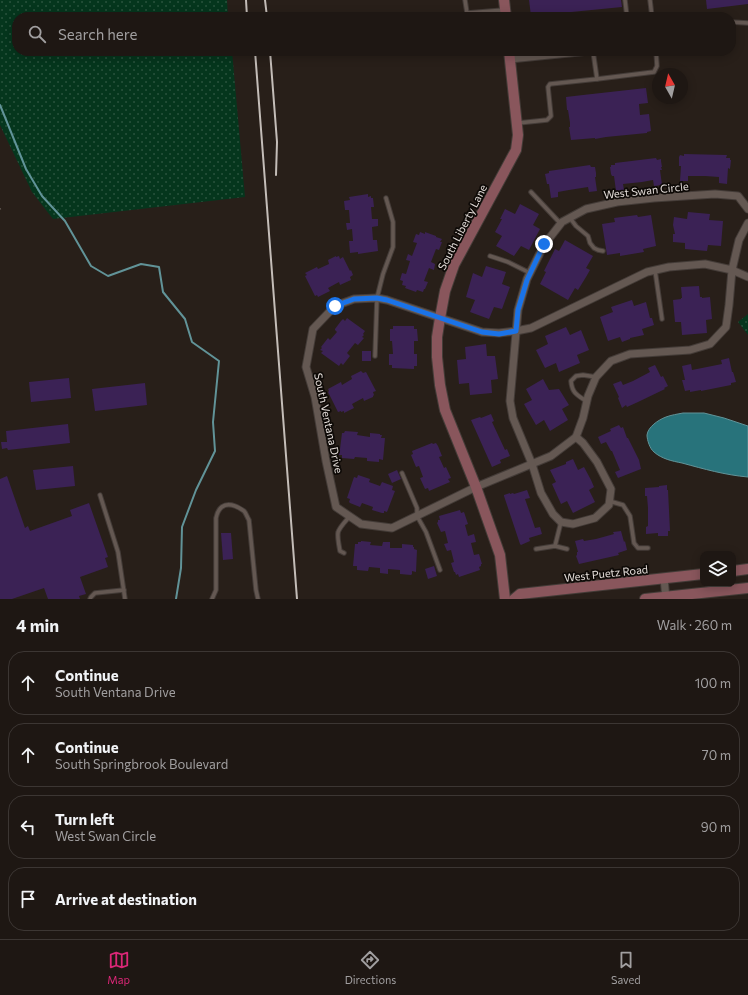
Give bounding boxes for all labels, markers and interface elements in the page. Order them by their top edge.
search box [12,12,736,56]
icon: search [26,23,48,45]
text: Search here [58,25,137,43]
north arrow [652,68,688,104]
street label: West Swan Circle [603,179,689,201]
street label: South Liberty Lane [435,182,489,272]
route end [535,235,553,253]
route start [326,297,344,315]
street label: South Ventana Drive [312,372,346,474]
map controls [700,551,736,587]
button: layers [700,551,736,587]
street label: West Puetz Road [563,562,649,584]
text: 4 min [16,615,59,636]
text: Walk · 260 m [657,617,732,633]
text: Continue [55,666,119,684]
icon: ahead [17,672,39,694]
text: 100 m [695,675,731,691]
text: South Ventana Drive [55,684,176,700]
text: Continue [55,738,119,756]
icon: ahead [17,744,39,766]
text: 70 m [702,747,731,763]
text: South Springbrook Boulevard [55,756,228,772]
text: Turn left [55,810,114,828]
icon: left [17,816,39,838]
text: 90 m [701,819,731,835]
text: West Swan Circle [55,828,156,844]
icon: arrive [17,888,39,910]
text: Arrive at destination [55,890,197,908]
tab: Map [107,949,130,986]
tab: Directions [345,949,396,986]
tab: Saved [611,949,641,986]

